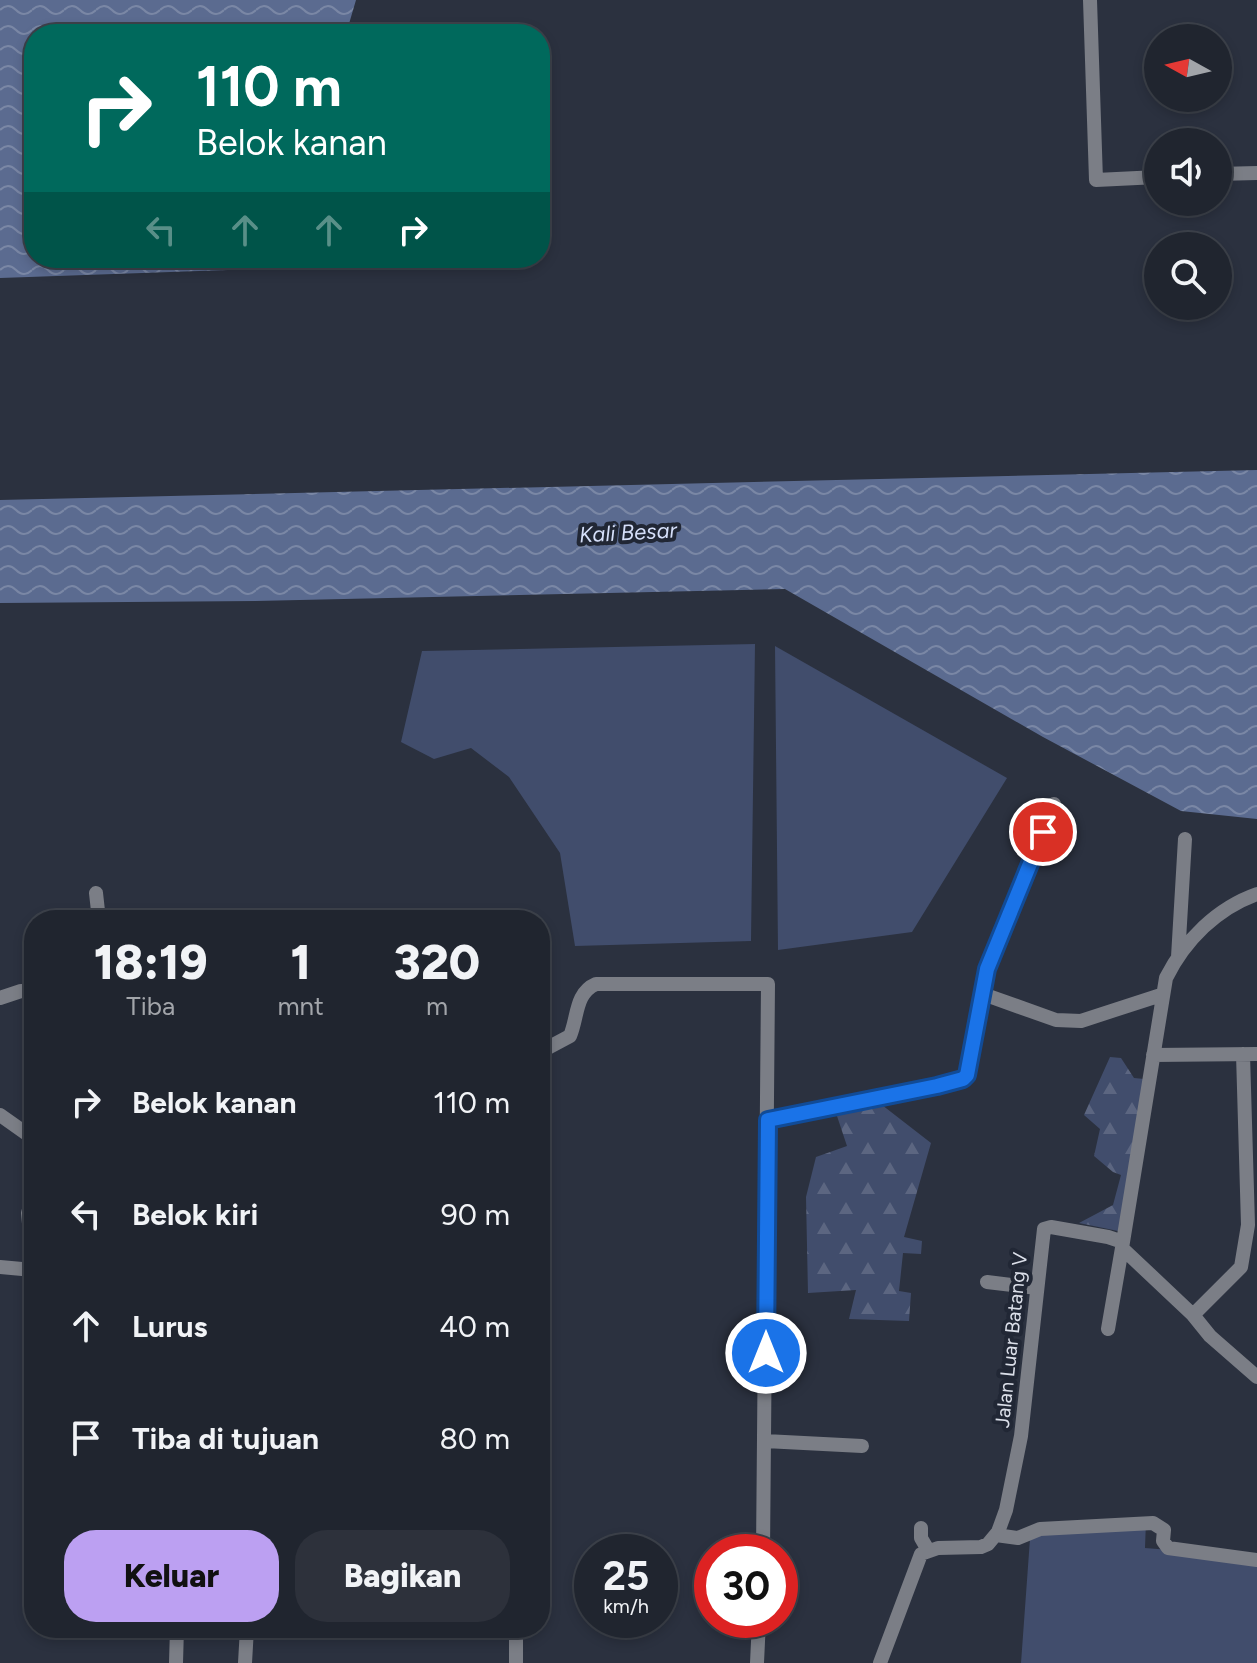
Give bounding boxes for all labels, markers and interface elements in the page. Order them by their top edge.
north arrow [1144,24,1232,112]
map controls [1144,24,1232,320]
text: 110 m [196,53,342,120]
icon: right [64,56,168,160]
text: Belok kanan [196,121,387,164]
button: sound [1144,128,1232,216]
icon: left [139,208,183,252]
icon: ahead [223,208,267,252]
icon: ahead [307,208,351,252]
icon: right [391,208,435,252]
button: search [1144,232,1232,320]
water label: Kali Besar [578,516,679,549]
pin [1009,798,1077,866]
icon: arrive [1021,810,1065,854]
text: 18:19 [94,933,208,991]
text: 1 [290,933,311,991]
text: 320 [394,933,480,991]
text: Tiba [126,990,175,1022]
text: mnt [277,990,324,1022]
text: m [426,990,448,1022]
icon: right [64,1080,108,1124]
text: Belok kanan [132,1084,297,1121]
text: 110 m [433,1084,510,1121]
icon: left [64,1192,108,1236]
text: Belok kiri [132,1196,258,1233]
text: 90 m [441,1196,510,1233]
street label: Jalan Luar Batang V [990,1251,1032,1429]
icon: ahead [64,1304,108,1348]
text: Lurus [132,1308,208,1345]
text: 40 m [439,1308,510,1345]
position arrow [724,1311,808,1395]
icon: arrive [64,1416,108,1460]
text: Tiba di tujuan [132,1420,319,1457]
text: 80 m [439,1420,510,1457]
button: Keluar [64,1530,279,1622]
button: Bagikan [295,1530,510,1622]
speed limit sign: 30 [694,1534,798,1638]
text: 25 [603,1552,649,1600]
text: km/h [603,1594,649,1618]

